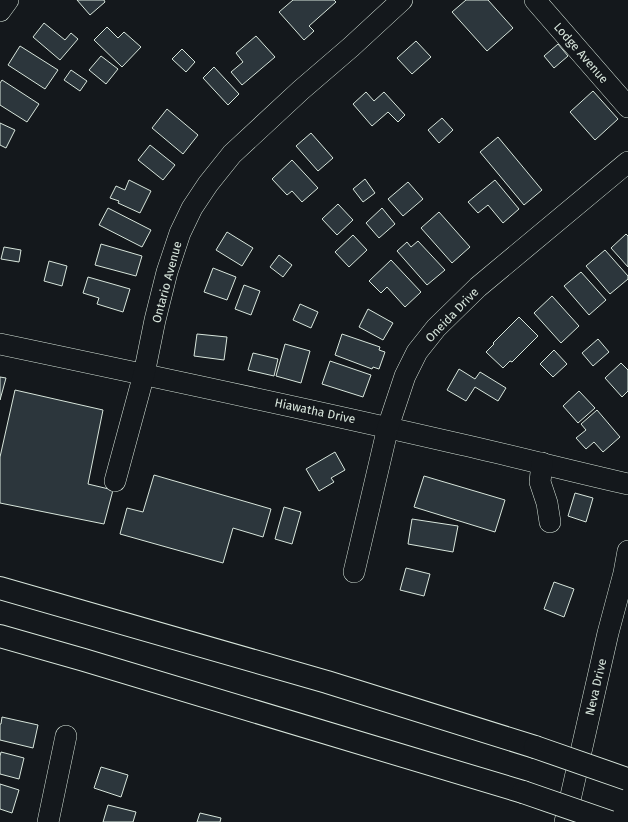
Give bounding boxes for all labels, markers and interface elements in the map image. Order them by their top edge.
street label: Lodge Avenue [551,20,611,86]
street label: Ontario Avenue [149,240,185,324]
street label: Oneida Drive [423,285,481,345]
street label: Hiawatha Drive [273,396,357,426]
street label: Neva Drive [583,657,609,717]

